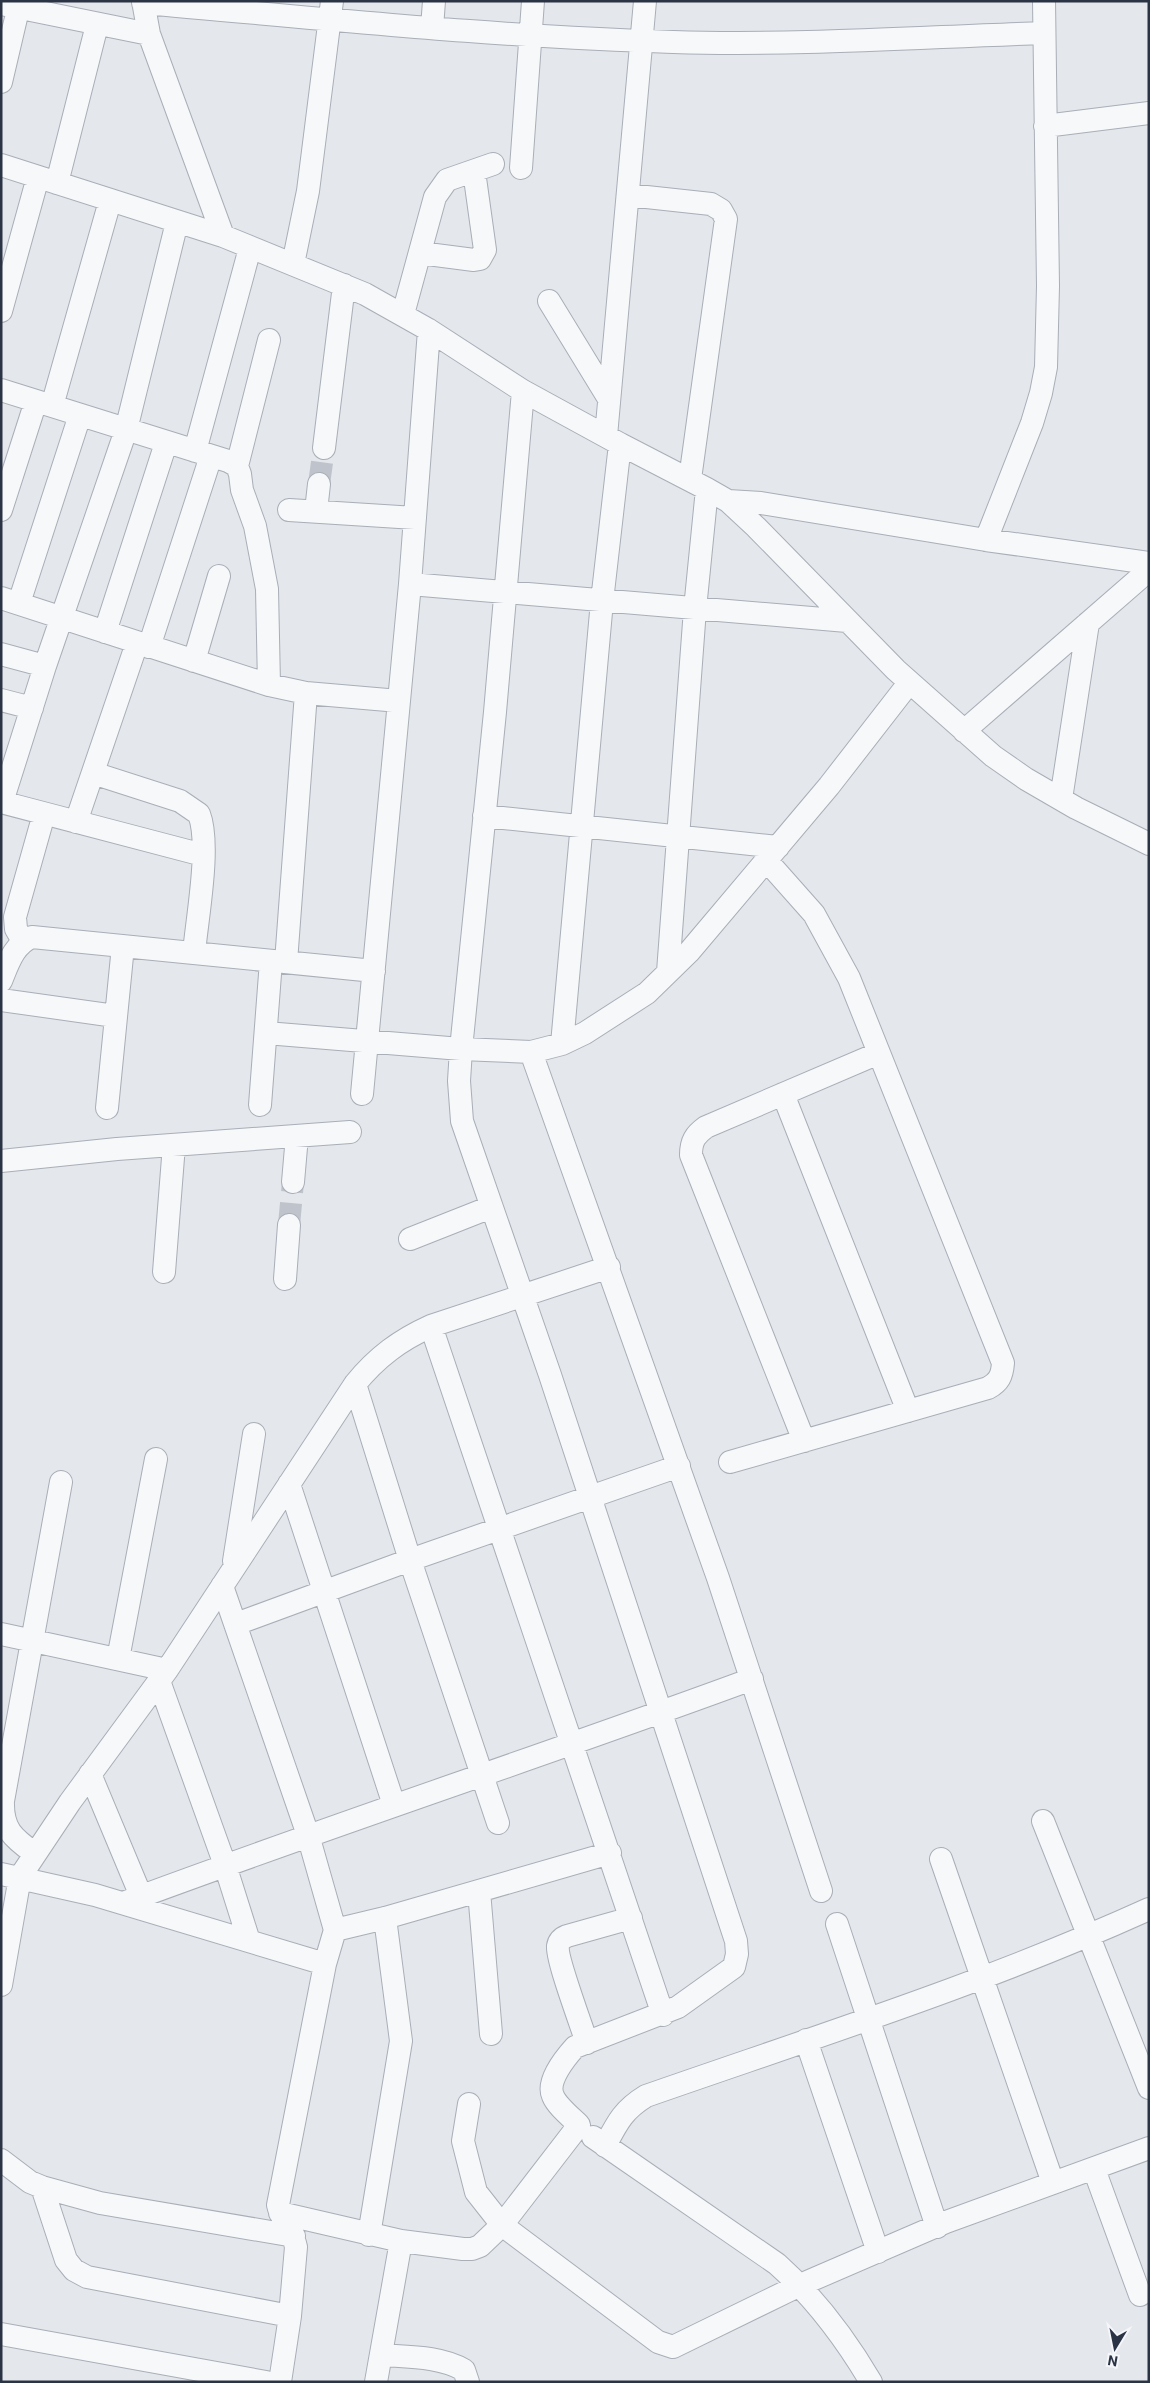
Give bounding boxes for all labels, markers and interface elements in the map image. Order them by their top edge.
north arrow [1090,2323,1140,2373]
text: N [1106,2352,1119,2370]

